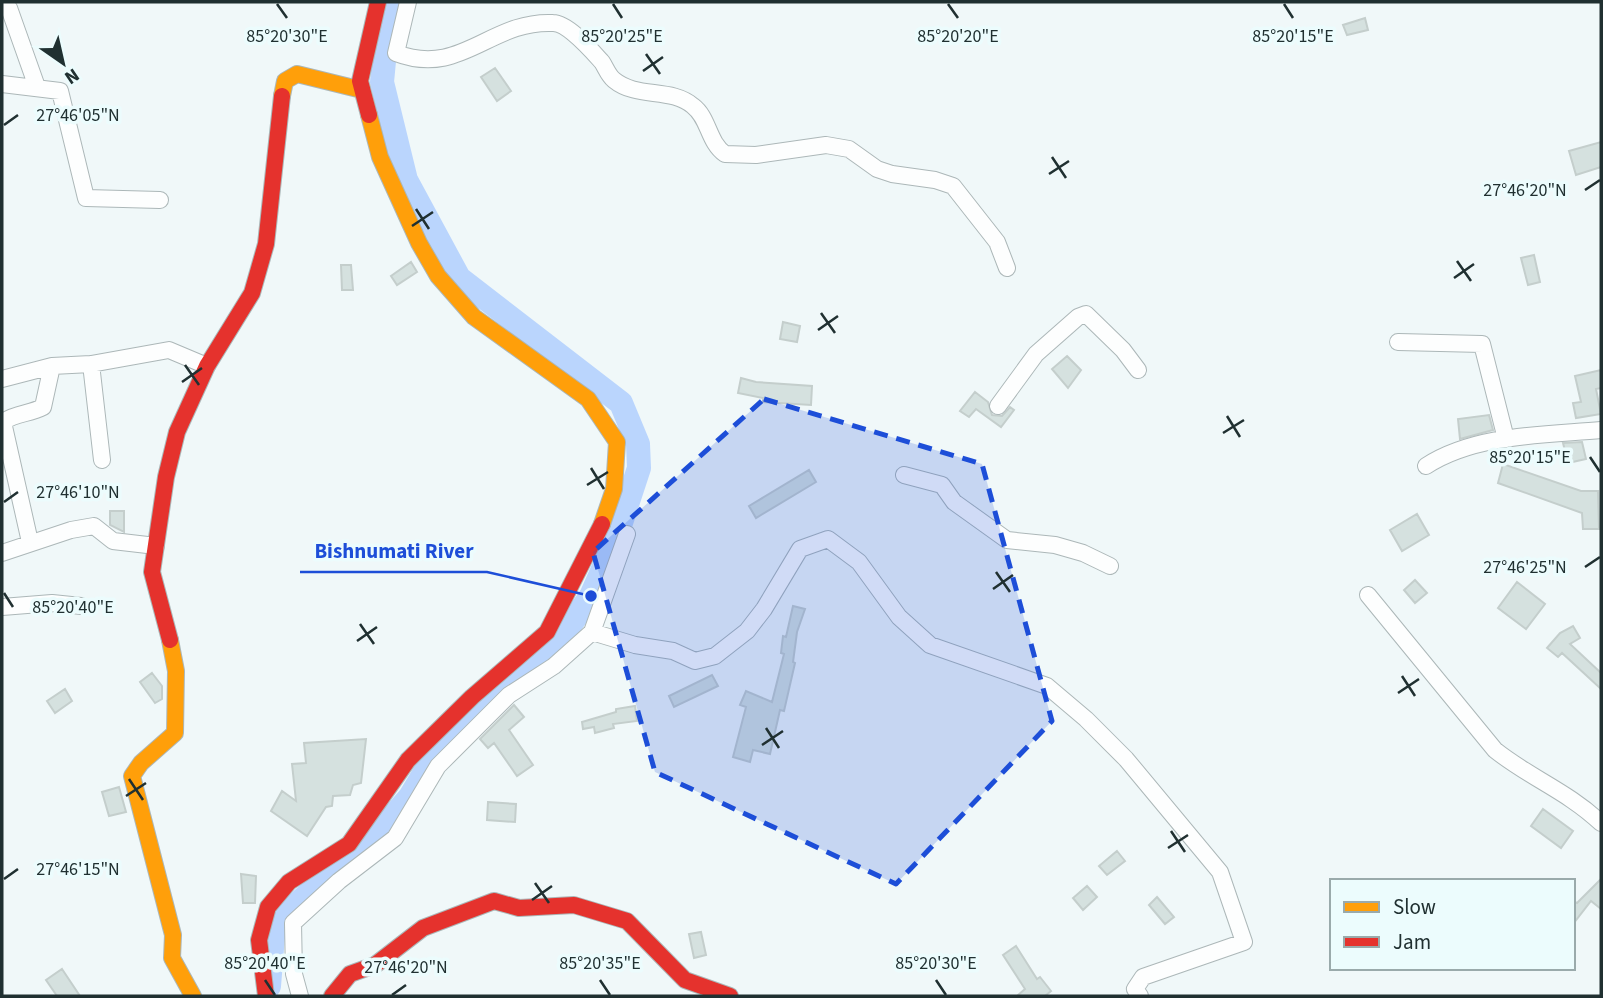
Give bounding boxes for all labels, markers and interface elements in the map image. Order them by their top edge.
text: 85°20'30"E [246,24,328,49]
text: 85°20'25"E [581,24,663,49]
text: 85°20'20"E [917,24,999,49]
text: 85°20'15"E [1252,24,1334,49]
north arrow [28,28,98,98]
text: N [59,61,84,91]
text: 27°46'05"N [36,103,120,128]
text: 27°46'20"N [1483,178,1567,203]
text: 85°20'15"E [1489,445,1571,470]
text: 27°46'10"N [36,480,120,505]
callout: Bishnumati River [300,530,487,572]
text: Bishnumati River [314,536,474,566]
text: 27°46'25"N [1483,555,1567,580]
text: 85°20'40"E [32,595,114,620]
text: 27°46'15"N [36,857,120,882]
legend [1330,879,1575,970]
text: Slow [1393,892,1436,922]
text: Jam [1393,927,1431,957]
text: 85°20'40"E [224,951,306,976]
text: 85°20'35"E [559,951,641,976]
text: 85°20'30"E [895,951,977,976]
text: 27°46'20"N [364,955,448,980]

